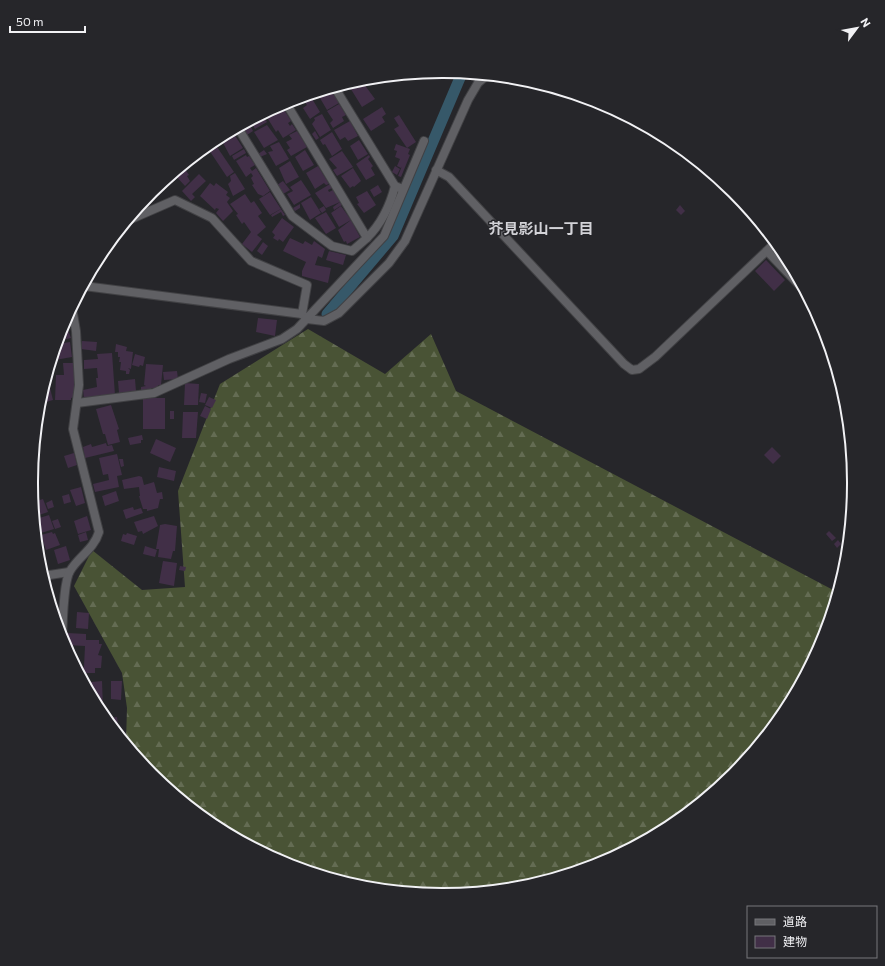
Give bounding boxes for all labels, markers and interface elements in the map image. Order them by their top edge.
scale bar [10,8,85,34]
north arrow [837,8,877,48]
text: 50 m [16,14,44,28]
text: N [858,15,874,29]
district label: 芥見影山一丁目 [488,219,594,237]
legend [747,906,877,958]
text: 道路 [783,914,807,928]
text: 建物 [783,934,807,948]

